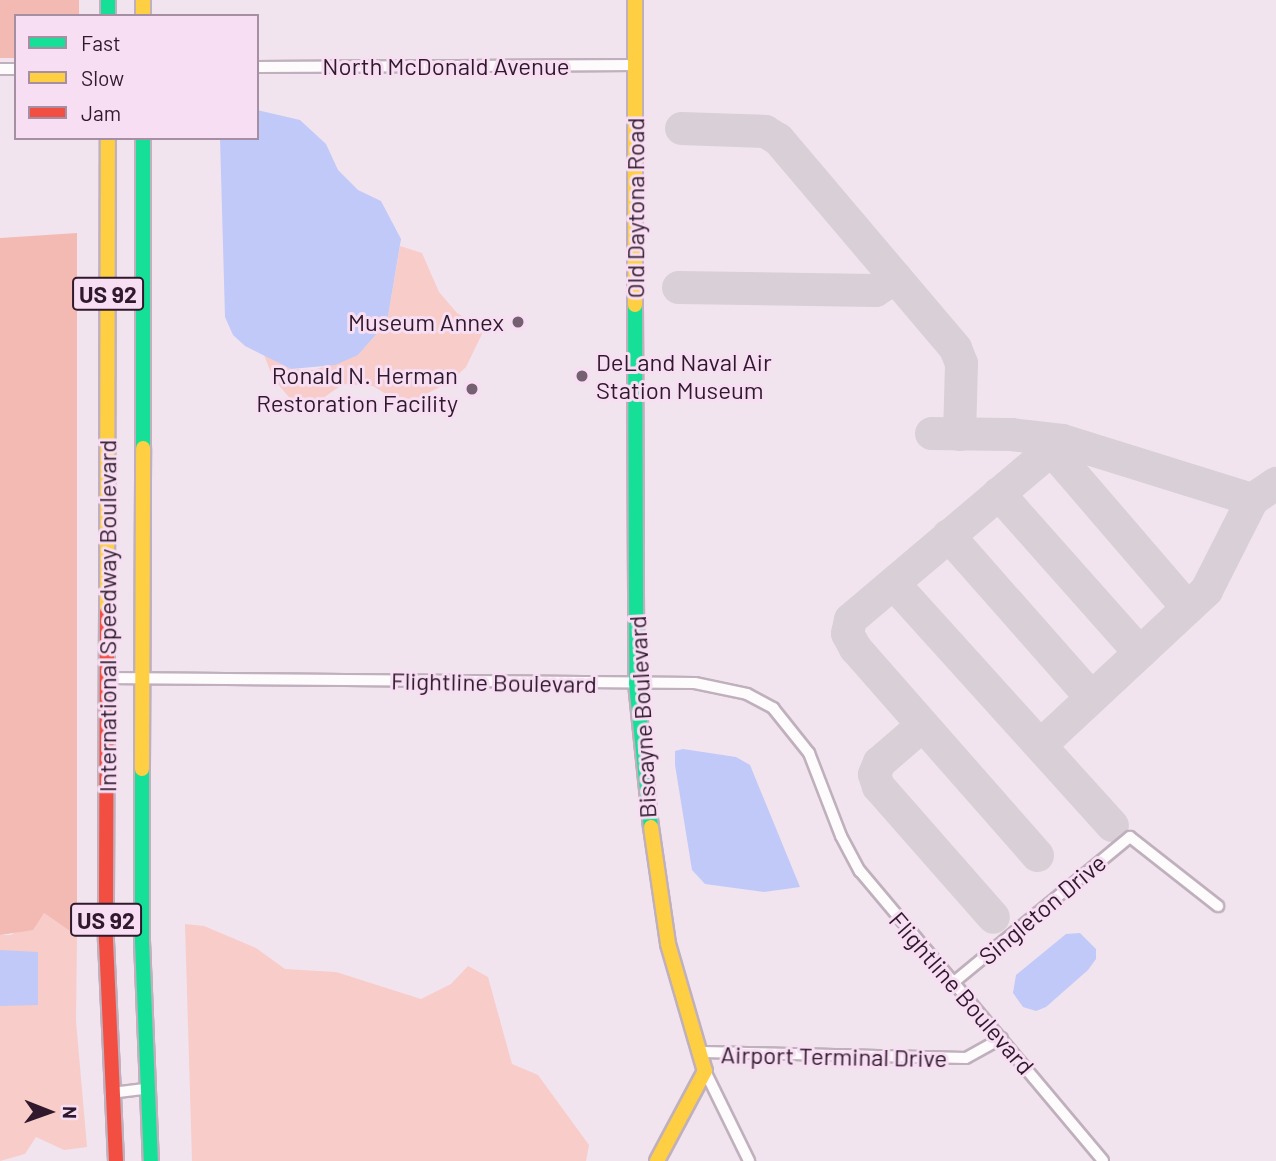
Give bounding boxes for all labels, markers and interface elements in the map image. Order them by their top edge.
legend [14,14,259,140]
text: Fast [81,30,121,55]
street label: North McDonald Avenue [322,52,570,80]
text: Slow [81,65,124,90]
text: Jam [81,100,121,125]
street label: Old Daytona Road [621,118,649,298]
road number: US 92 [71,274,145,314]
place label: Museum Annex [348,308,504,336]
marker: Museum Annex [510,314,526,330]
place label: DeLand Naval Air Station Museum [596,348,772,404]
place label: Ronald N. Herman Restoration Facility [256,361,458,417]
marker: DeLand Naval Air Station Museum [574,368,590,384]
marker: Ronald N. Herman Restoration Facility [464,381,480,397]
street label: International Speedway Boulevard [93,440,121,792]
street label: Biscayne Boulevard [622,615,662,819]
street label: Flightline Boulevard [391,666,597,698]
street label: Singleton Drive [973,848,1111,970]
road number: US 92 [69,900,143,939]
street label: Flightline Boulevard [884,906,1040,1080]
street label: Airport Terminal Drive [720,1040,948,1072]
north arrow [14,1077,84,1147]
text: N [59,1106,82,1119]

